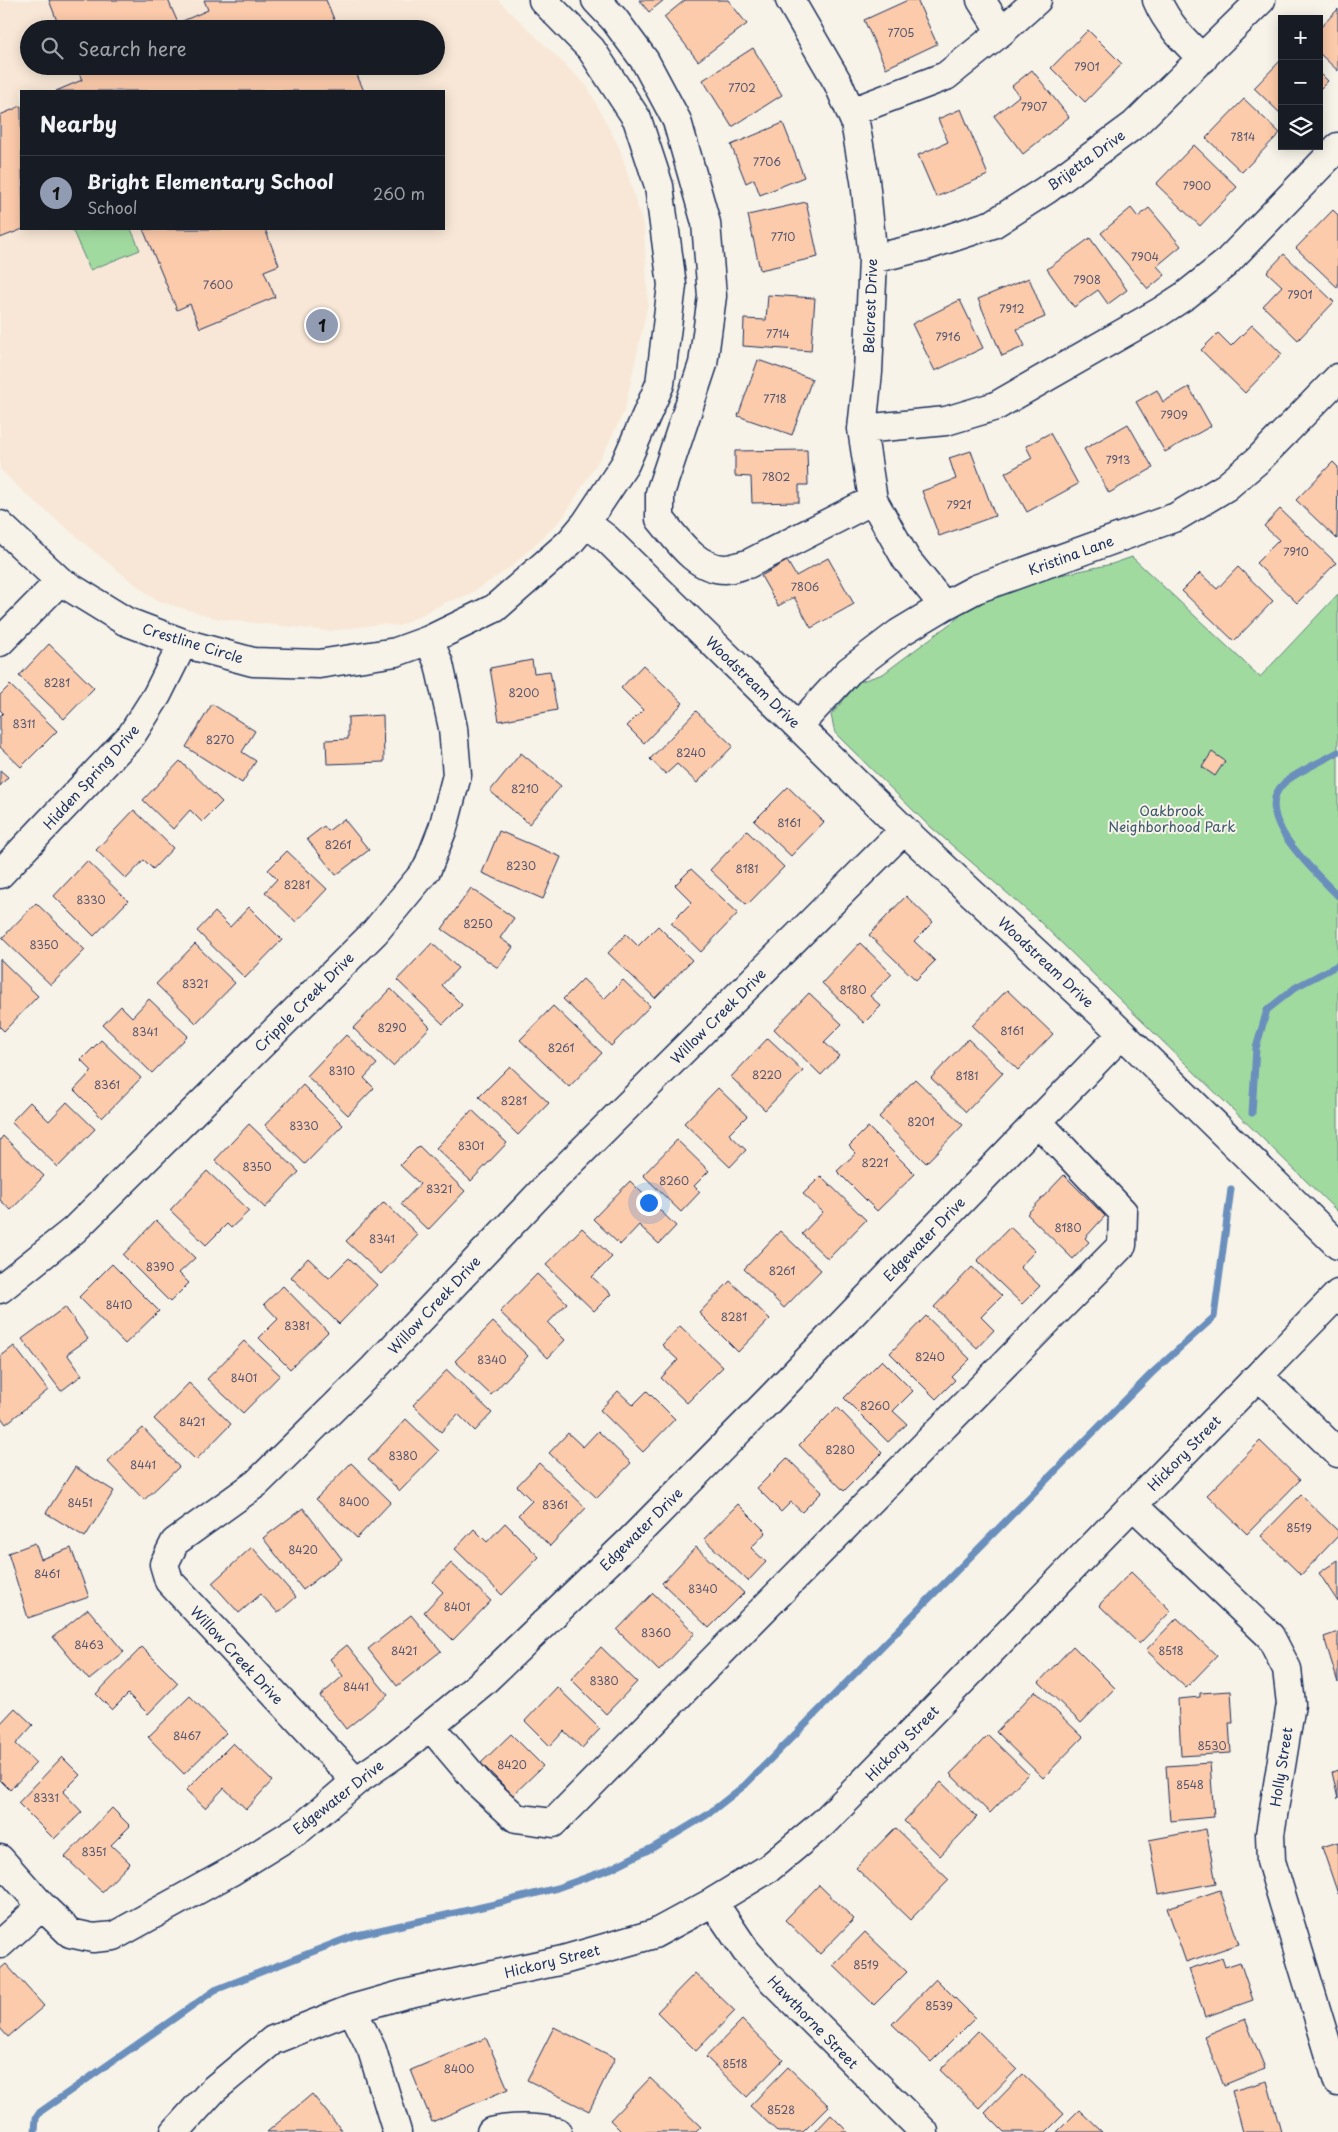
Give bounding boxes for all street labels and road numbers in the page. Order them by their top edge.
street label: Brijetta Drive [1043,125,1129,195]
street label: Belcrest Drive [858,258,882,354]
street label: Kristina Lane [1025,530,1117,580]
street label: Crestline Circle [140,618,246,668]
street label: Woodstream Drive [701,631,805,733]
street label: Hidden Spring Drive [38,720,144,834]
street label: Woodstream Drive [993,912,1099,1012]
street label: Cripple Creek Drive [249,947,359,1057]
street label: Willow Creek Drive [665,963,771,1069]
street label: Edgewater Drive [878,1192,970,1286]
street label: Willow Creek Drive [383,1251,485,1359]
street label: Hickory Street [1142,1410,1226,1495]
street label: Edgewater Drive [595,1483,687,1575]
street label: Willow Creek Drive [186,1601,288,1709]
street label: Hickory Street [860,1700,944,1785]
street label: Holly Street [1264,1725,1298,1808]
street label: Edgewater Drive [288,1755,388,1839]
street label: Hickory Street [502,1939,602,1983]
street label: Hawthorne Street [763,1971,863,2074]

